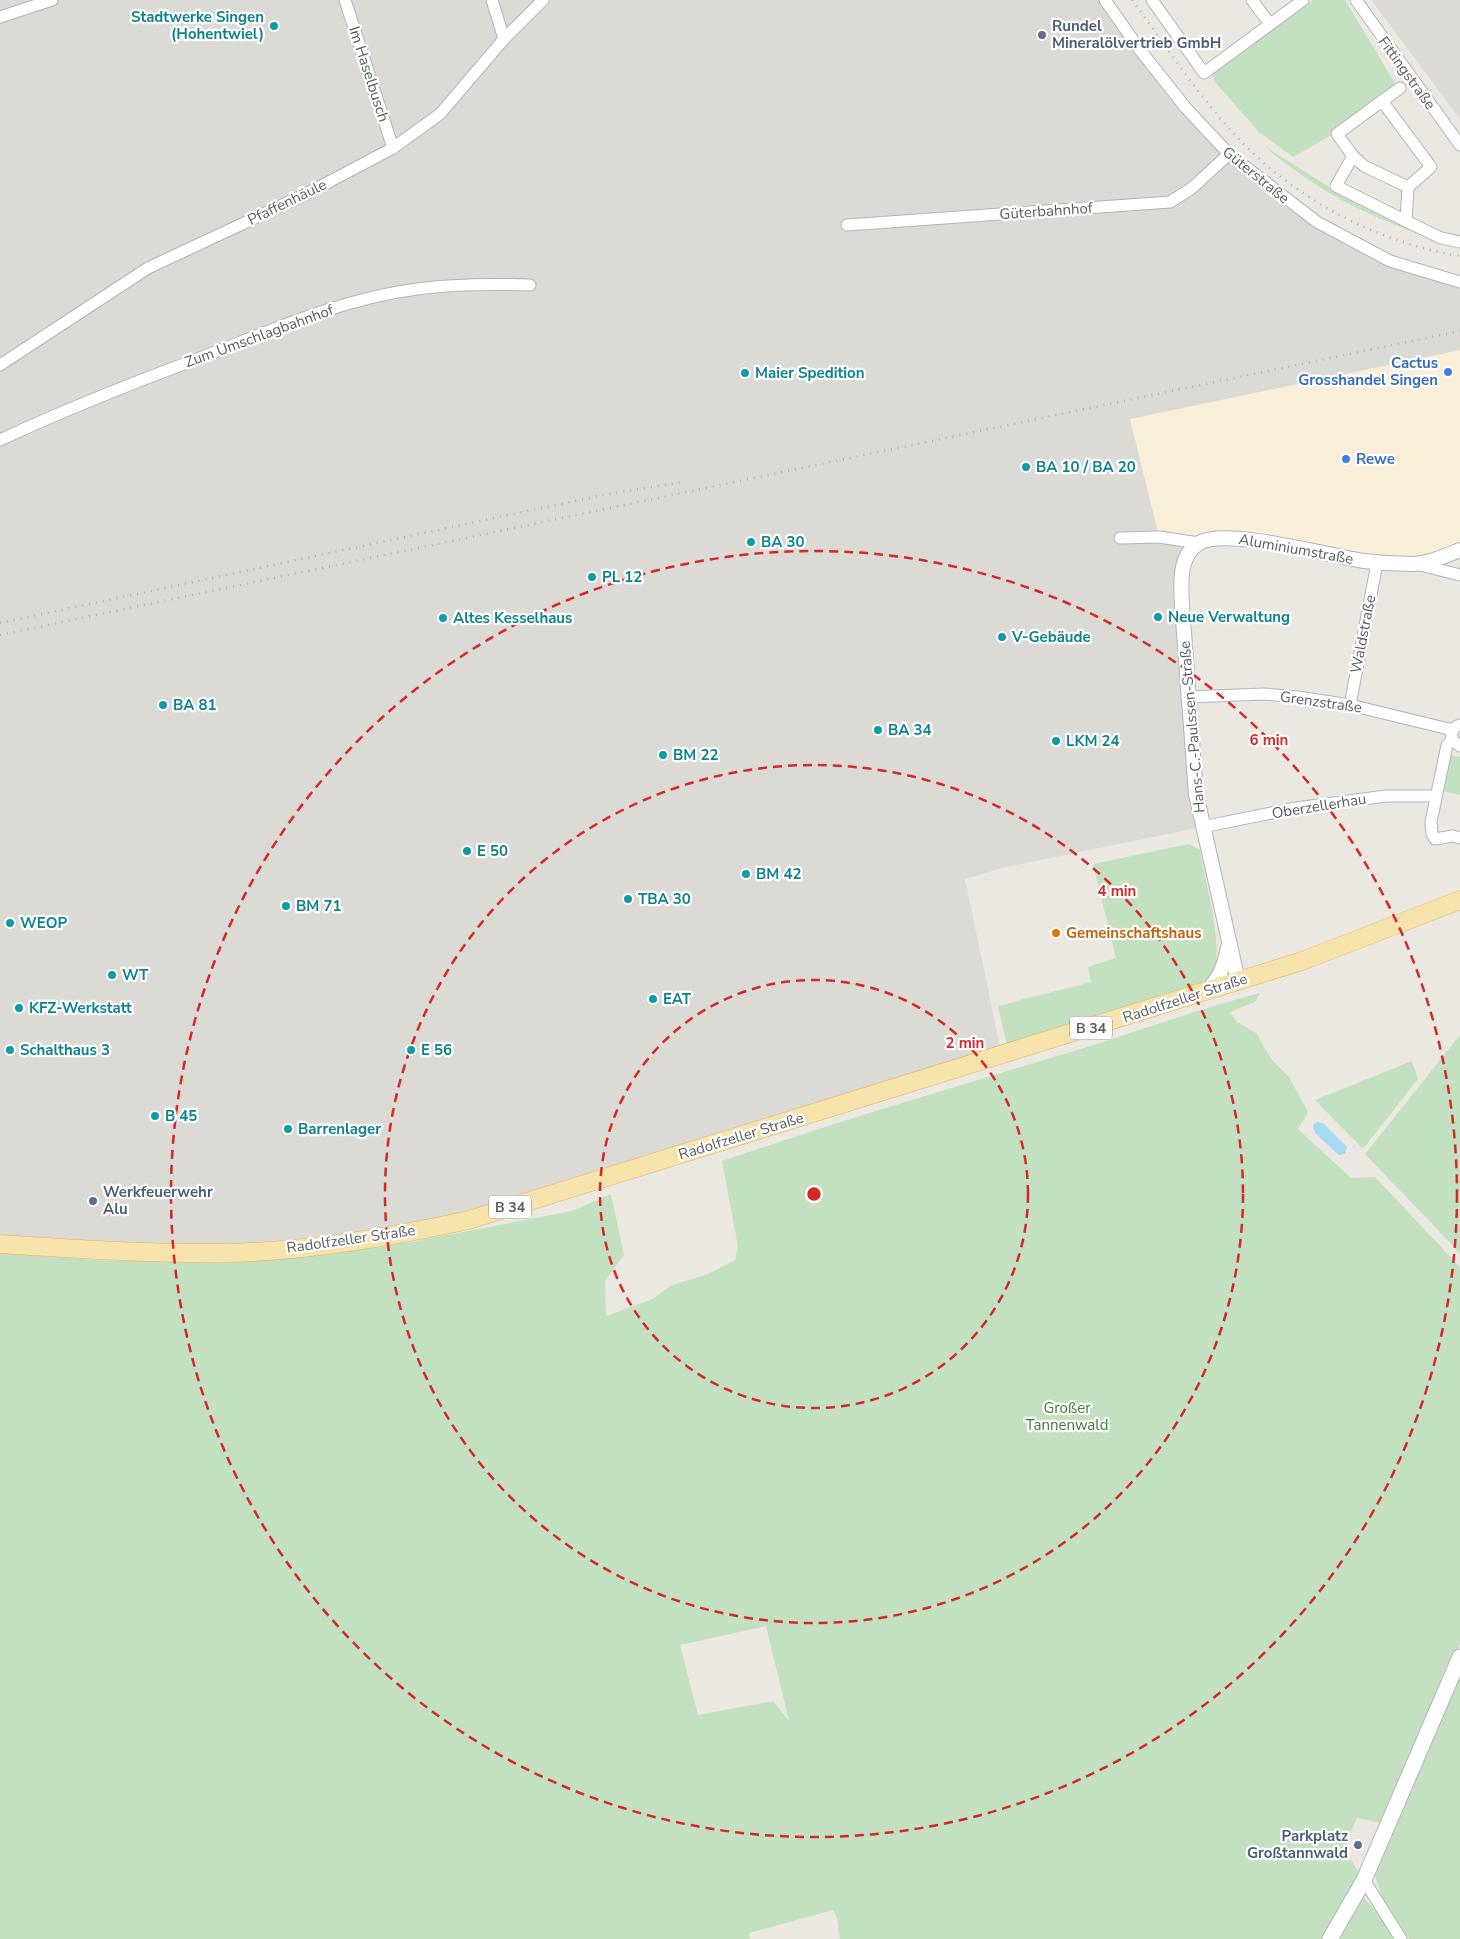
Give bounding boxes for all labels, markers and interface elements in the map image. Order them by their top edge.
place label: Stadtwerke Singen (Hohentwiel) [131,7,264,44]
place label: Rundel Mineralölvertrieb GmbH [1052,16,1221,53]
marker: Stadtwerke Singen (Hohentwiel) [268,20,280,32]
street label: Im Haselbusch [344,24,394,124]
marker: Rundel Mineralölvertrieb GmbH [1036,29,1048,41]
street label: Fittingstraße [1374,32,1440,114]
street label: Güterstraße [1218,142,1294,208]
street label: Pfaffenhäule [244,174,330,230]
street label: Güterbahnhof [999,198,1094,224]
street label: Zum Umschlagbahnhof [182,299,337,372]
place label: Cactus Grosshandel Singen [1298,353,1438,390]
place label: Maier Spedition [755,363,865,383]
marker: Cactus Grosshandel Singen [1442,366,1454,378]
marker: Maier Spedition [739,367,751,379]
place label: Rewe [1356,449,1395,469]
marker: Rewe [1340,453,1352,465]
place label: BA 10 / BA 20 [1036,457,1136,477]
marker: BA 10 / BA 20 [1020,461,1032,473]
street label: Aluminiumstraße [1237,529,1355,569]
place label: BA 30 [761,532,804,552]
marker: BA 30 [745,536,757,548]
place label: PL 12 [602,567,642,587]
marker: PL 12 [586,571,598,583]
street label: Waldstraße [1346,593,1380,675]
place label: Neue Verwaltung [1168,607,1290,627]
place label: Altes Kesselhaus [453,608,572,628]
marker: Neue Verwaltung [1152,611,1164,623]
marker: Altes Kesselhaus [437,612,449,624]
place label: V-Gebäude [1011,627,1091,647]
marker: V-Gebäude [996,631,1008,643]
street label: Hans-C.-Paulssen-Straße [1175,640,1209,814]
street label: Grenzstraße [1279,686,1363,718]
place label: BA 81 [173,695,216,715]
marker: BA 81 [157,699,169,711]
place label: BA 34 [888,720,931,740]
marker: BA 34 [872,724,884,736]
text: 6 min [1250,730,1288,750]
place label: LKM 24 [1066,731,1119,751]
marker: LKM 24 [1050,735,1062,747]
place label: BM 22 [673,745,718,765]
marker: BM 22 [657,749,669,761]
street label: Oberzellerhau [1270,789,1368,823]
place label: E 50 [477,841,508,861]
marker: E 50 [461,845,473,857]
place label: BM 42 [756,864,801,884]
marker: BM 42 [740,868,752,880]
text: 4 min [1098,881,1136,901]
place label: TBA 30 [638,889,691,909]
marker: TBA 30 [622,893,634,905]
place label: BM 71 [296,896,341,916]
marker: BM 71 [280,900,292,912]
place label: WEOP [20,913,67,933]
marker: WEOP [4,917,16,929]
place label: Gemeinschaftshaus [1066,923,1202,943]
marker: Gemeinschaftshaus [1050,927,1062,939]
place label: WT [122,965,149,985]
street label: Radolfzeller Straße [1120,968,1250,1028]
marker: WT [106,969,118,981]
place label: EAT [663,989,692,1009]
marker: EAT [647,993,659,1005]
place label: KFZ-Werkstatt [29,998,132,1018]
marker: KFZ-Werkstatt [13,1002,25,1014]
road number: B 34 [1070,1016,1112,1040]
text: 2 min [946,1033,984,1053]
place label: Schalthaus 3 [20,1040,110,1060]
place label: E 56 [421,1040,452,1060]
marker: Schalthaus 3 [4,1044,16,1056]
marker: E 56 [405,1044,417,1056]
place label: B 45 [165,1106,197,1126]
street label: Radolfzeller Straße [676,1107,806,1165]
marker: B 45 [149,1110,161,1122]
place label: Barrenlager [298,1119,381,1139]
marker: Barrenlager [282,1123,294,1135]
place label: Werkfeuerwehr Alu [103,1182,213,1219]
centre of rings [805,1185,823,1203]
marker: Werkfeuerwehr Alu [87,1195,99,1207]
road number: B 34 [489,1196,531,1218]
street label: Radolfzeller Straße [285,1220,417,1258]
park label: Großer Tannenwald [1026,1398,1108,1435]
place label: Parkplatz Großtannwald [1247,1826,1348,1863]
marker: Parkplatz Großtannwald [1352,1839,1364,1851]

